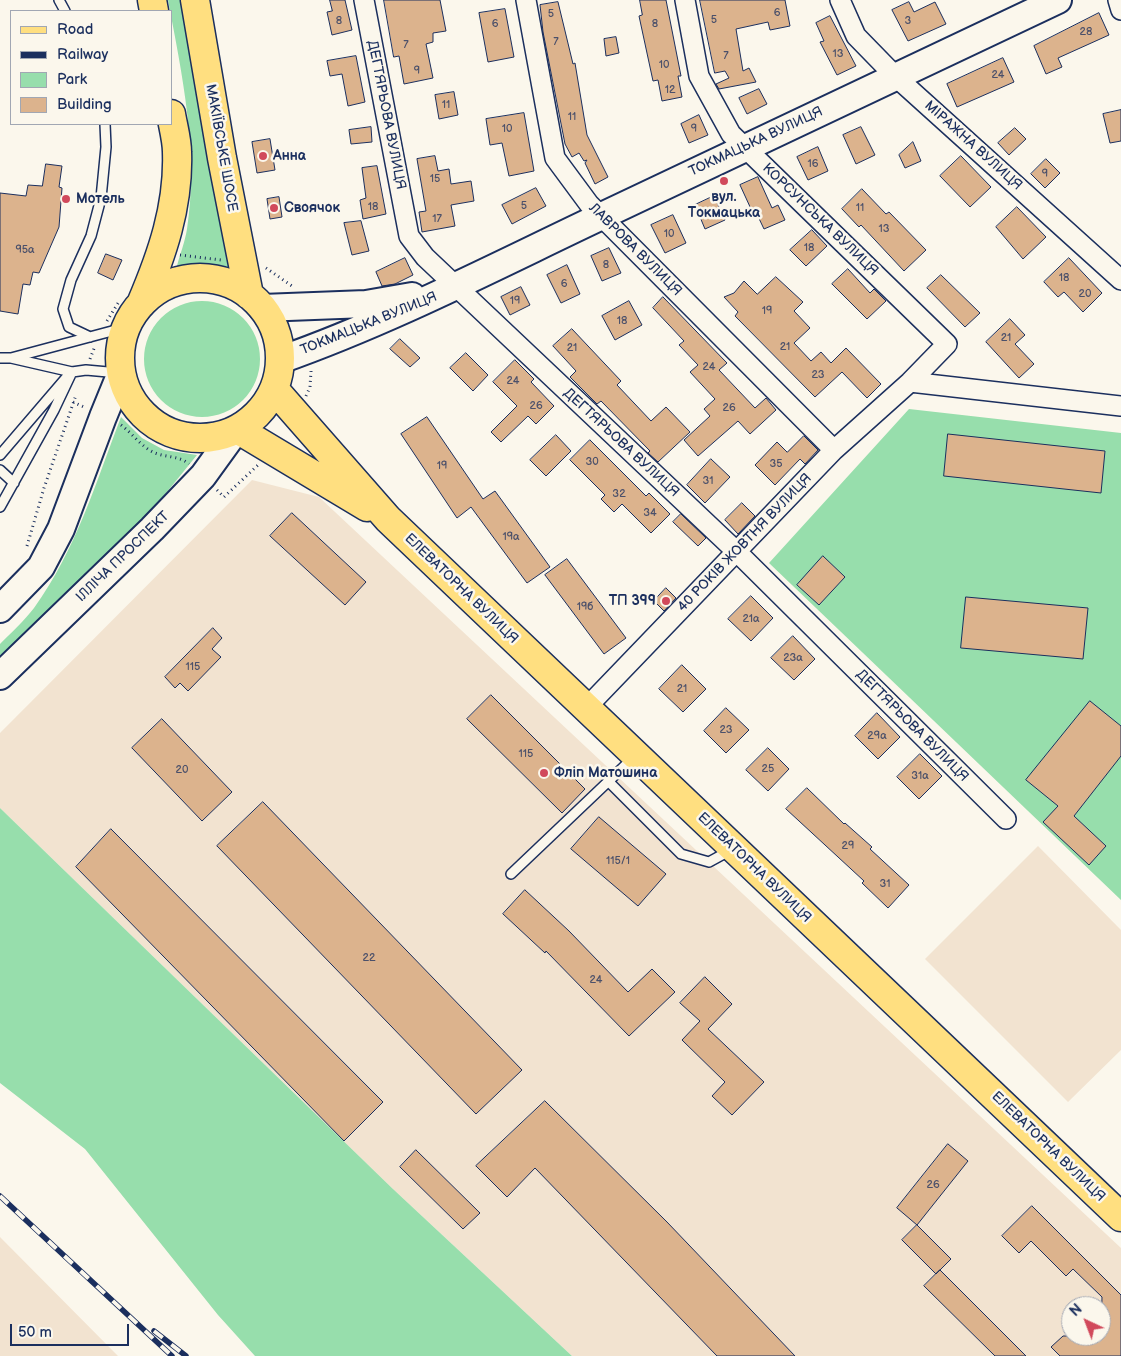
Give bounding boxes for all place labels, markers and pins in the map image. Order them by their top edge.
place label: Анна [273,148,306,164]
marker: Анна [257,150,269,162]
marker: вул. Токмацька [718,175,730,187]
place label: вул. Токмацька [688,189,760,222]
place label: Мотель [76,191,125,207]
marker: Мотель [60,193,72,205]
place label: Своячок [284,200,340,216]
marker: Своячок [268,202,280,214]
place label: ТП 399 [609,593,656,609]
marker: ТП 399 [660,595,672,607]
place label: Фліп Матошина [554,765,657,781]
marker: Фліп Матошина [538,767,550,779]

